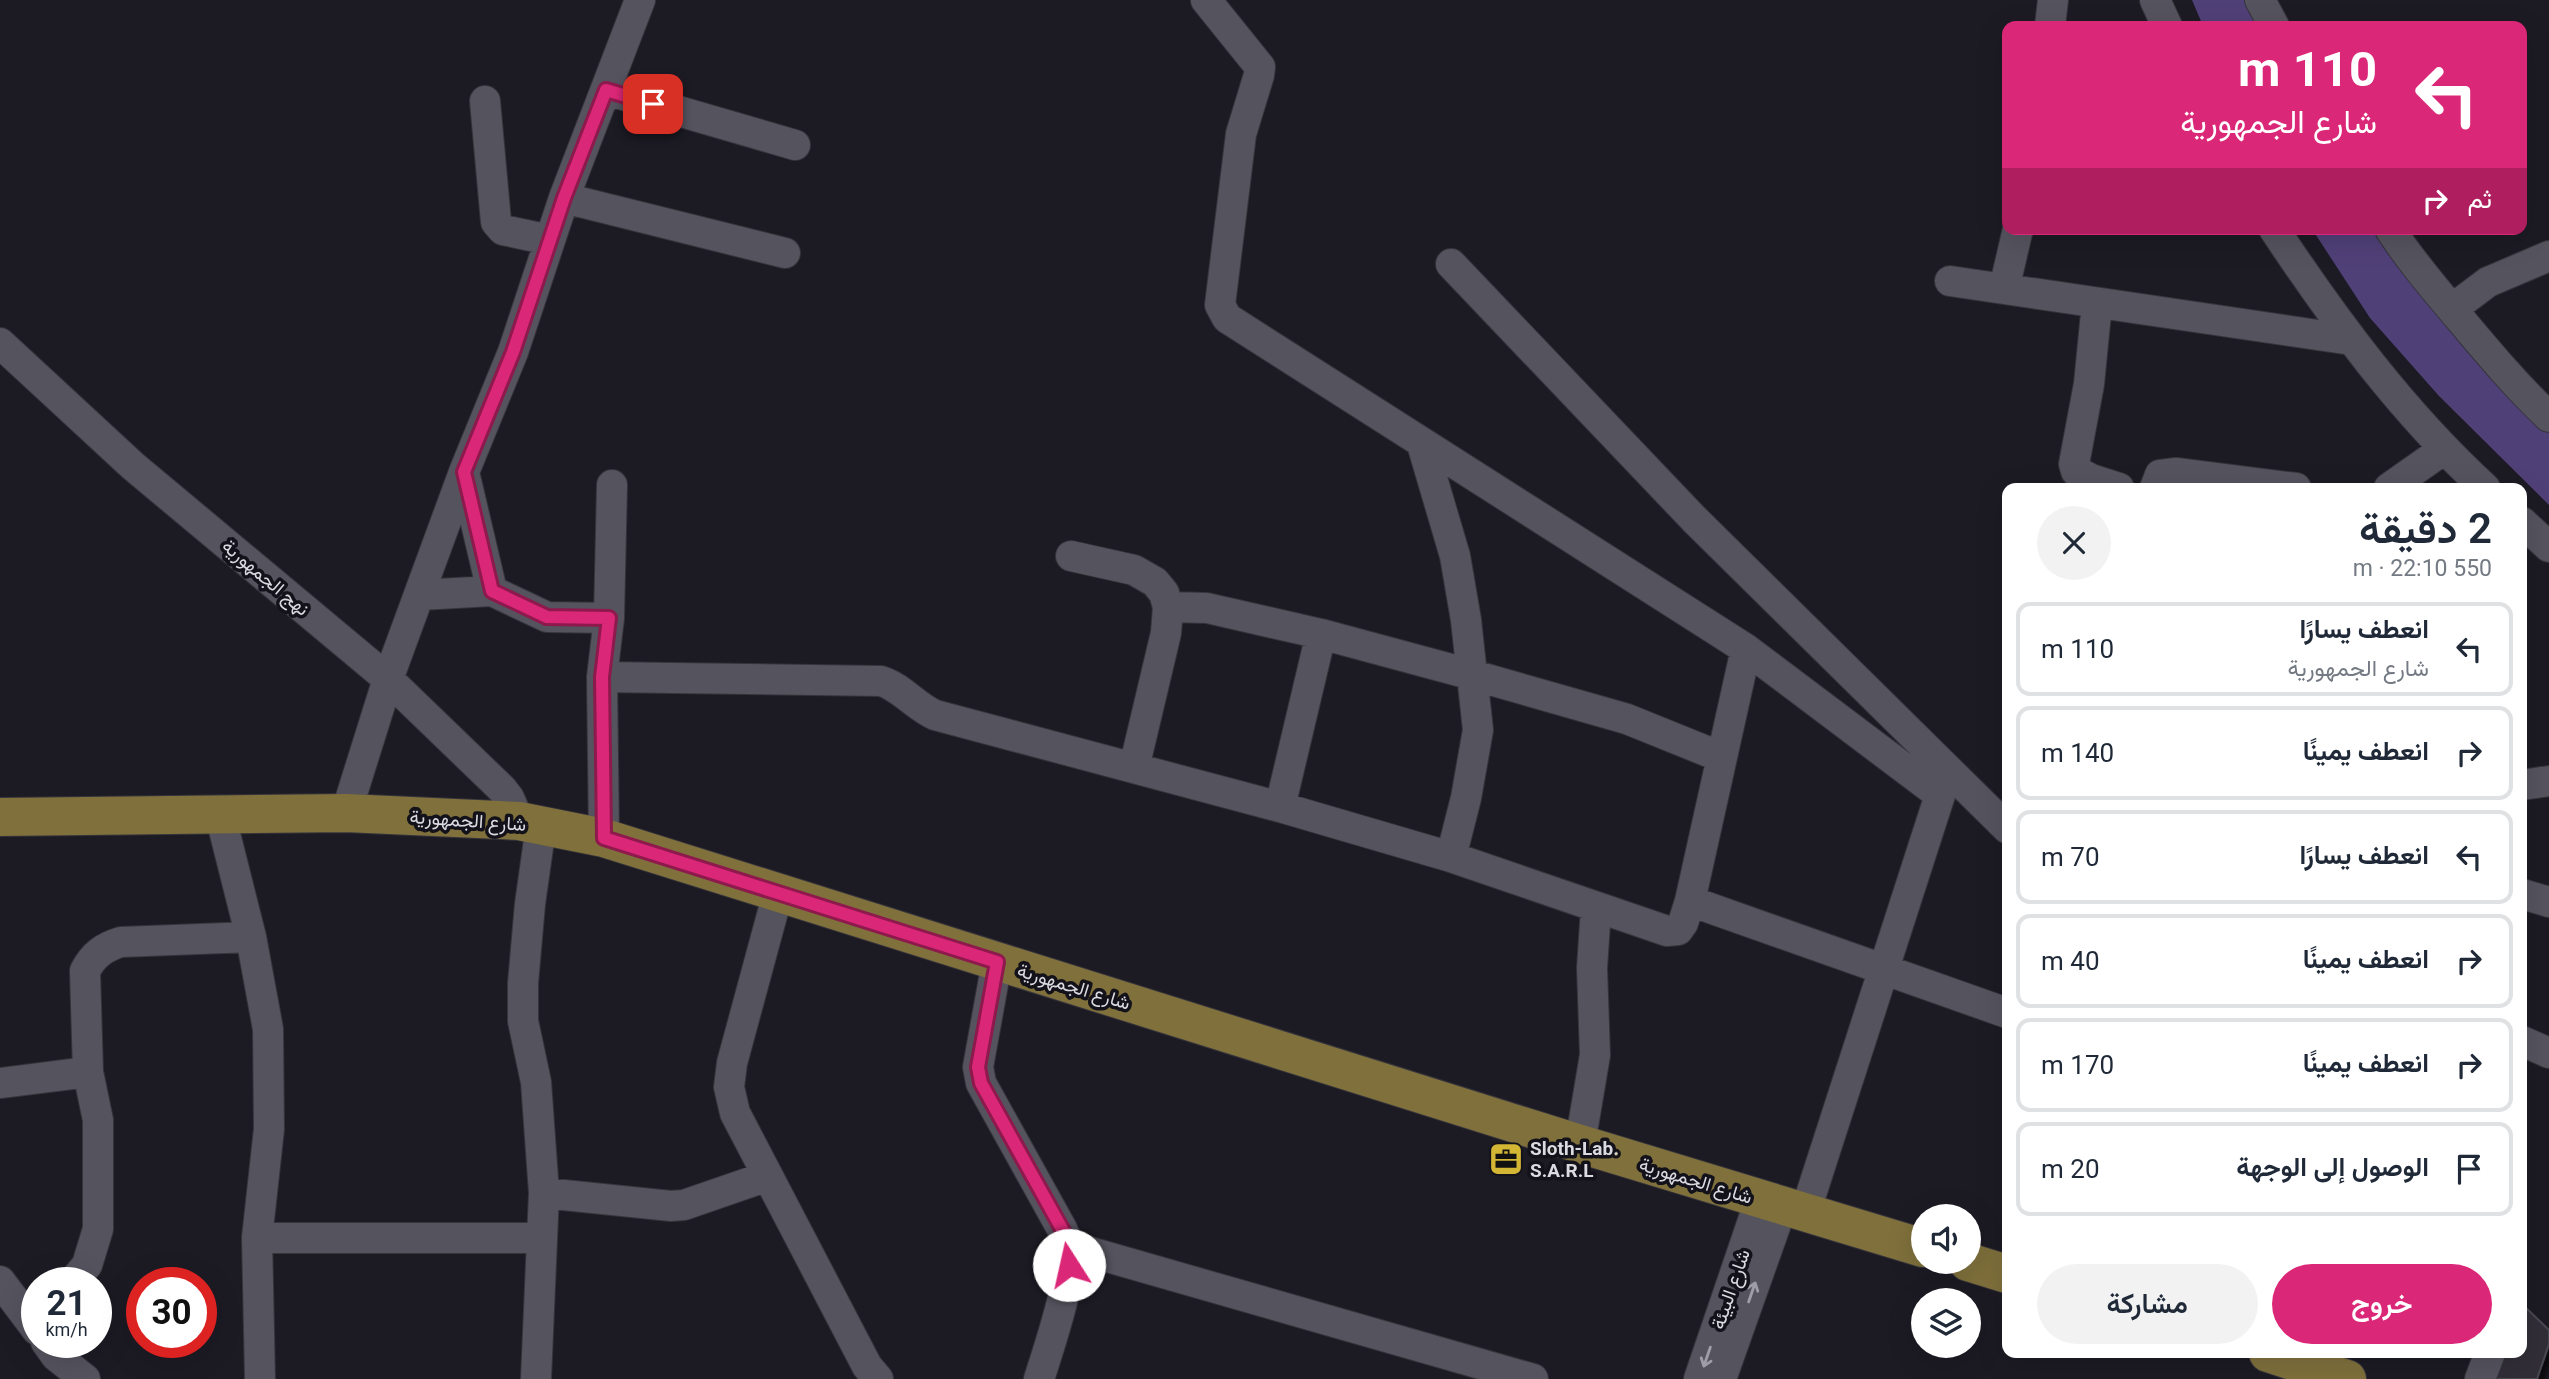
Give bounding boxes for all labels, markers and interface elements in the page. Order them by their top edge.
text: 110 m [2238,41,2377,98]
icon: left [2401,49,2492,140]
pin [623,74,683,134]
icon: arrive [634,85,672,123]
text: شارع الجمهورية [2180,103,2377,141]
icon: right [2416,182,2454,220]
text: ثم [2468,184,2492,214]
text: 2 دقيقة [2359,504,2492,553]
button: close [2037,506,2111,580]
street label: نهج الجمهورية [216,534,314,622]
text: 550 m · 22:10 [2353,555,2492,582]
text: انعطف يسارًا [2299,614,2429,644]
icon: left [2450,630,2488,668]
text: 110 m [2041,634,2114,664]
text: شارع الجمهورية [2288,655,2429,682]
icon: right [2450,734,2488,772]
text: انعطف يمينًا [2303,736,2429,766]
text: 140 m [2041,738,2114,768]
street label: شارع الجمهورية [409,805,527,837]
icon: left [2450,838,2488,876]
text: انعطف يسارًا [2299,840,2429,870]
text: 70 m [2041,842,2100,872]
icon: right [2450,942,2488,980]
text: انعطف يمينًا [2303,944,2429,974]
text: 40 m [2041,946,2100,976]
street label: شارع الجمهورية [1014,958,1133,1016]
icon: right [2450,1046,2488,1084]
text: انعطف يمينًا [2303,1048,2429,1078]
text: 170 m [2041,1050,2114,1080]
place label: Sloth-Lab. S.A.R.L [1530,1137,1619,1182]
office icon: Sloth-Lab. S.A.R.L [1487,1140,1525,1178]
icon: arrive [2450,1150,2488,1188]
street label: شارع الجمهورية [1636,1152,1755,1210]
text: الوصول إلى الوجهة [2236,1152,2429,1182]
text: 20 m [2041,1154,2100,1184]
map controls [1911,1204,1981,1358]
button: sound [1911,1204,1981,1274]
position arrow [1032,1228,1106,1302]
street label: شارع البيئة [1706,1246,1756,1332]
button: مشاركة [2037,1264,2258,1344]
button: خروج [2272,1264,2492,1344]
speed limit sign: 30 [126,1267,217,1358]
one-way arrow [1747,1281,1759,1303]
text: 21 [46,1283,87,1324]
button: layers [1911,1288,1981,1358]
text: km/h [45,1319,88,1340]
one-way arrow [1700,1346,1712,1368]

